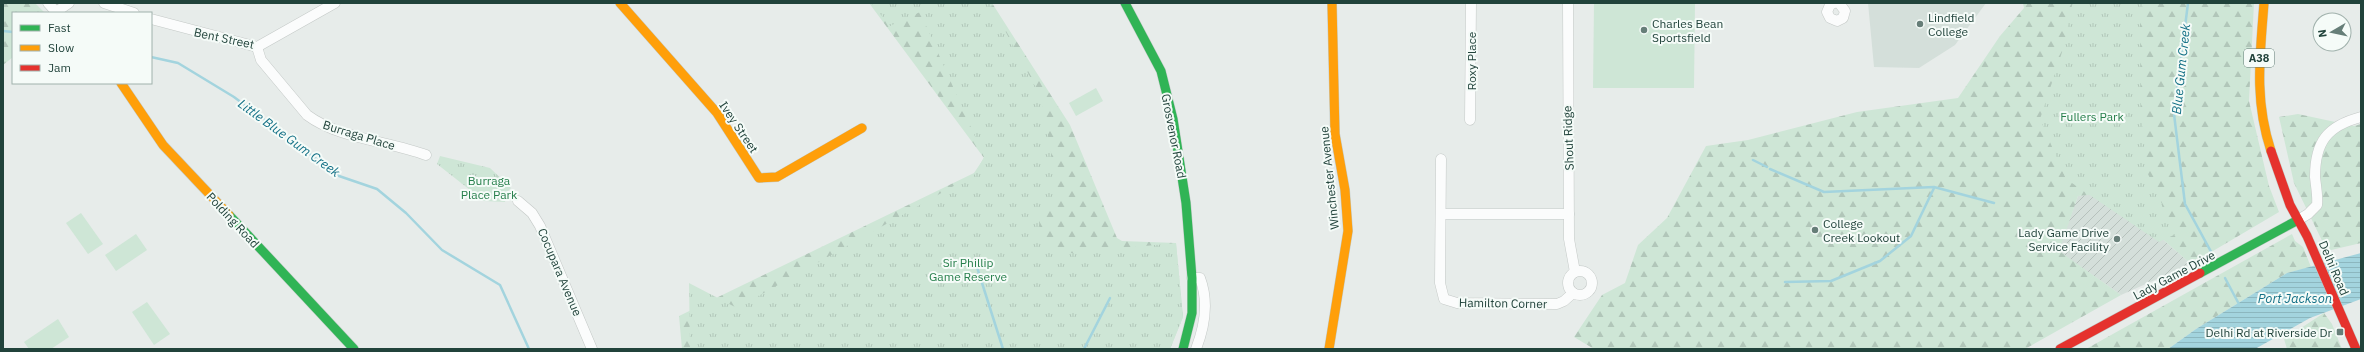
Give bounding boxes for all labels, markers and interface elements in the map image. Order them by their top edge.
place label: Lindfield College [1928,10,1974,39]
legend [12,12,152,84]
north arrow [2312,12,2352,52]
place label: Charles Bean Sportsfield [1652,16,1723,45]
marker: Lindfield College [1915,19,1925,29]
text: Fast [48,20,71,35]
water label: Blue Gum Creek [2168,23,2194,115]
street label: Bent Street [193,24,255,52]
marker: Charles Bean Sportsfield [1639,25,1649,35]
text: N [2315,29,2330,39]
street label: Roxy Place [1464,31,1479,90]
text: Slow [48,40,74,55]
road number: A38 [2244,49,2274,67]
text: Jam [48,60,71,75]
street label: Grosvenor Road [1158,92,1190,180]
water label: Little Blue Gum Creek [235,95,344,181]
street label: Ivey Street [716,98,762,156]
street label: Shout Ridge [1559,105,1577,171]
park label: Fullers Park [2060,109,2124,124]
street label: Burraga Place [321,117,397,153]
street label: Winchester Avenue [1316,125,1342,230]
park label: Burraga Place Park [461,173,518,202]
street label: Polding Road [203,189,263,251]
place label: College Creek Lookout [1823,216,1900,245]
marker: College Creek Lookout [1810,225,1820,235]
place label: Lady Game Drive Service Facility [2018,225,2109,254]
street label: Cocupara Avenue [535,226,585,319]
marker: Lady Game Drive Service Facility [2112,234,2122,244]
street label: Delhi Road [2316,238,2352,298]
street label: Lady Game Drive [2130,247,2218,303]
park label: Sir Phillip Game Reserve [929,255,1007,284]
water label: Port Jackson [2258,290,2332,307]
street label: Hamilton Corner [1459,295,1548,311]
place label: Delhi Rd at Riverside Dr [2206,325,2333,340]
marker: Delhi Rd at Riverside Dr [2335,327,2345,337]

